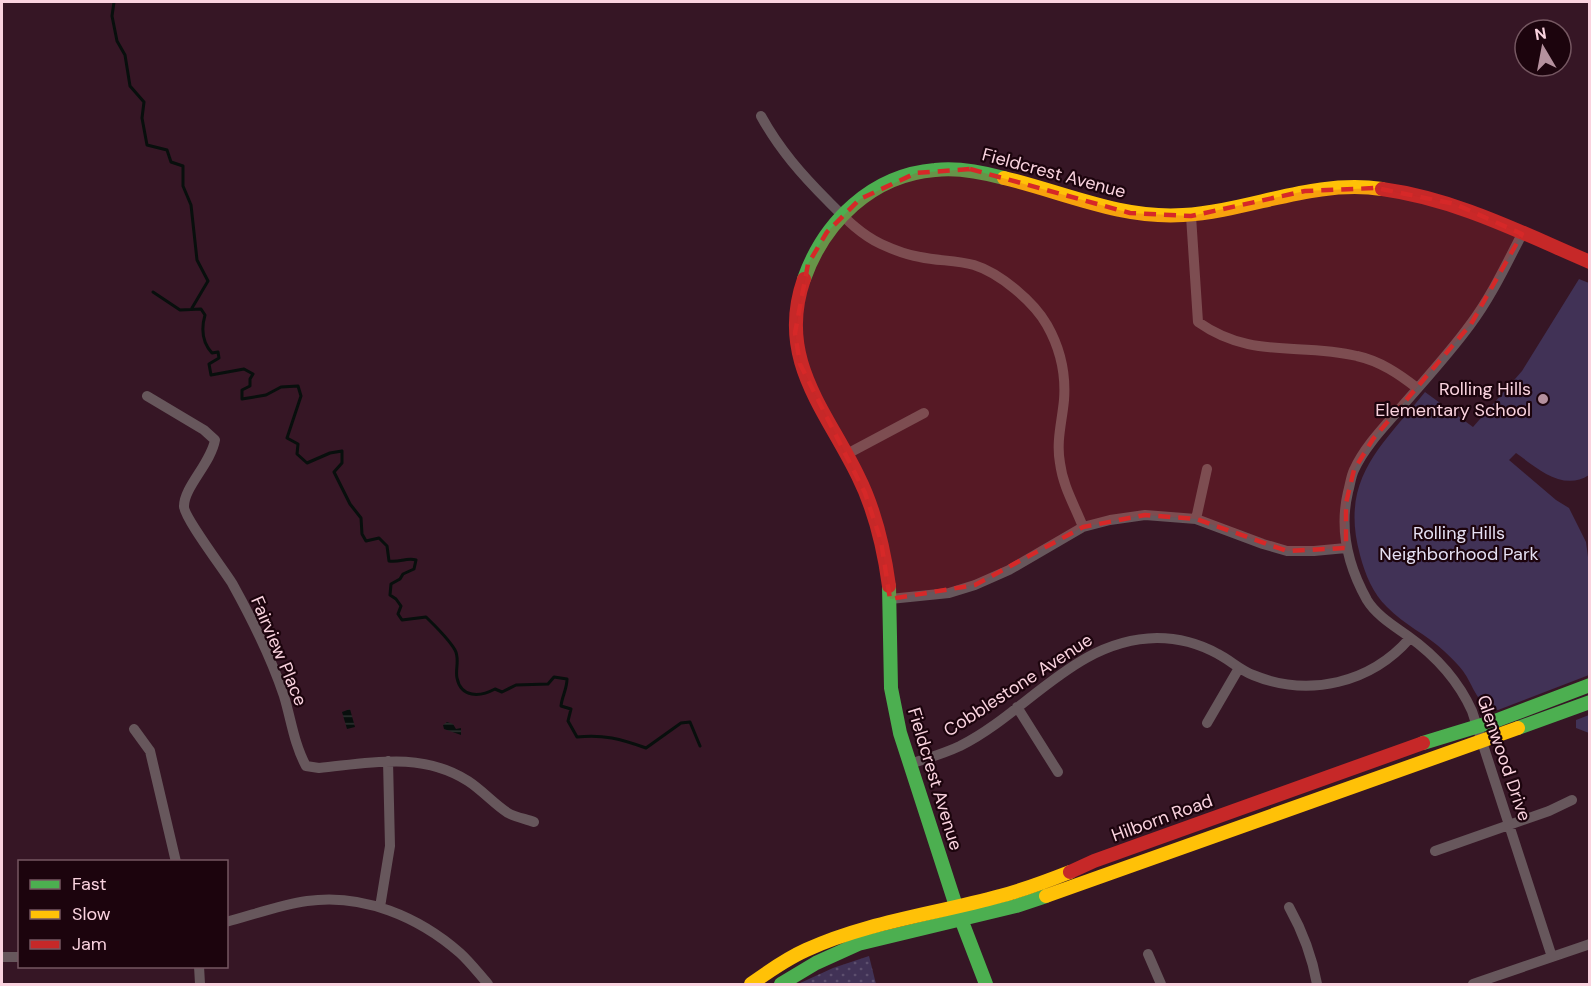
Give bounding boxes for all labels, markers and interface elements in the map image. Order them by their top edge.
north arrow [1513,18,1573,78]
text: N [1533,22,1548,45]
street label: Fieldcrest Avenue [979,142,1129,204]
place label: Rolling Hills Elementary School [1375,377,1531,422]
marker: Rolling Hills Elementary School [1536,392,1550,406]
park label: Rolling Hills Neighborhood Park [1379,521,1539,566]
street label: Fairview Place [245,593,313,709]
street label: Cobblestone Avenue [939,628,1097,742]
street label: Glenwood Drive [1471,692,1537,824]
street label: Fieldcrest Avenue [902,705,968,853]
street label: Hilborn Road [1108,789,1216,847]
legend [18,860,228,968]
text: Fast [72,872,107,896]
text: Slow [72,902,111,926]
text: Jam [72,932,107,956]

